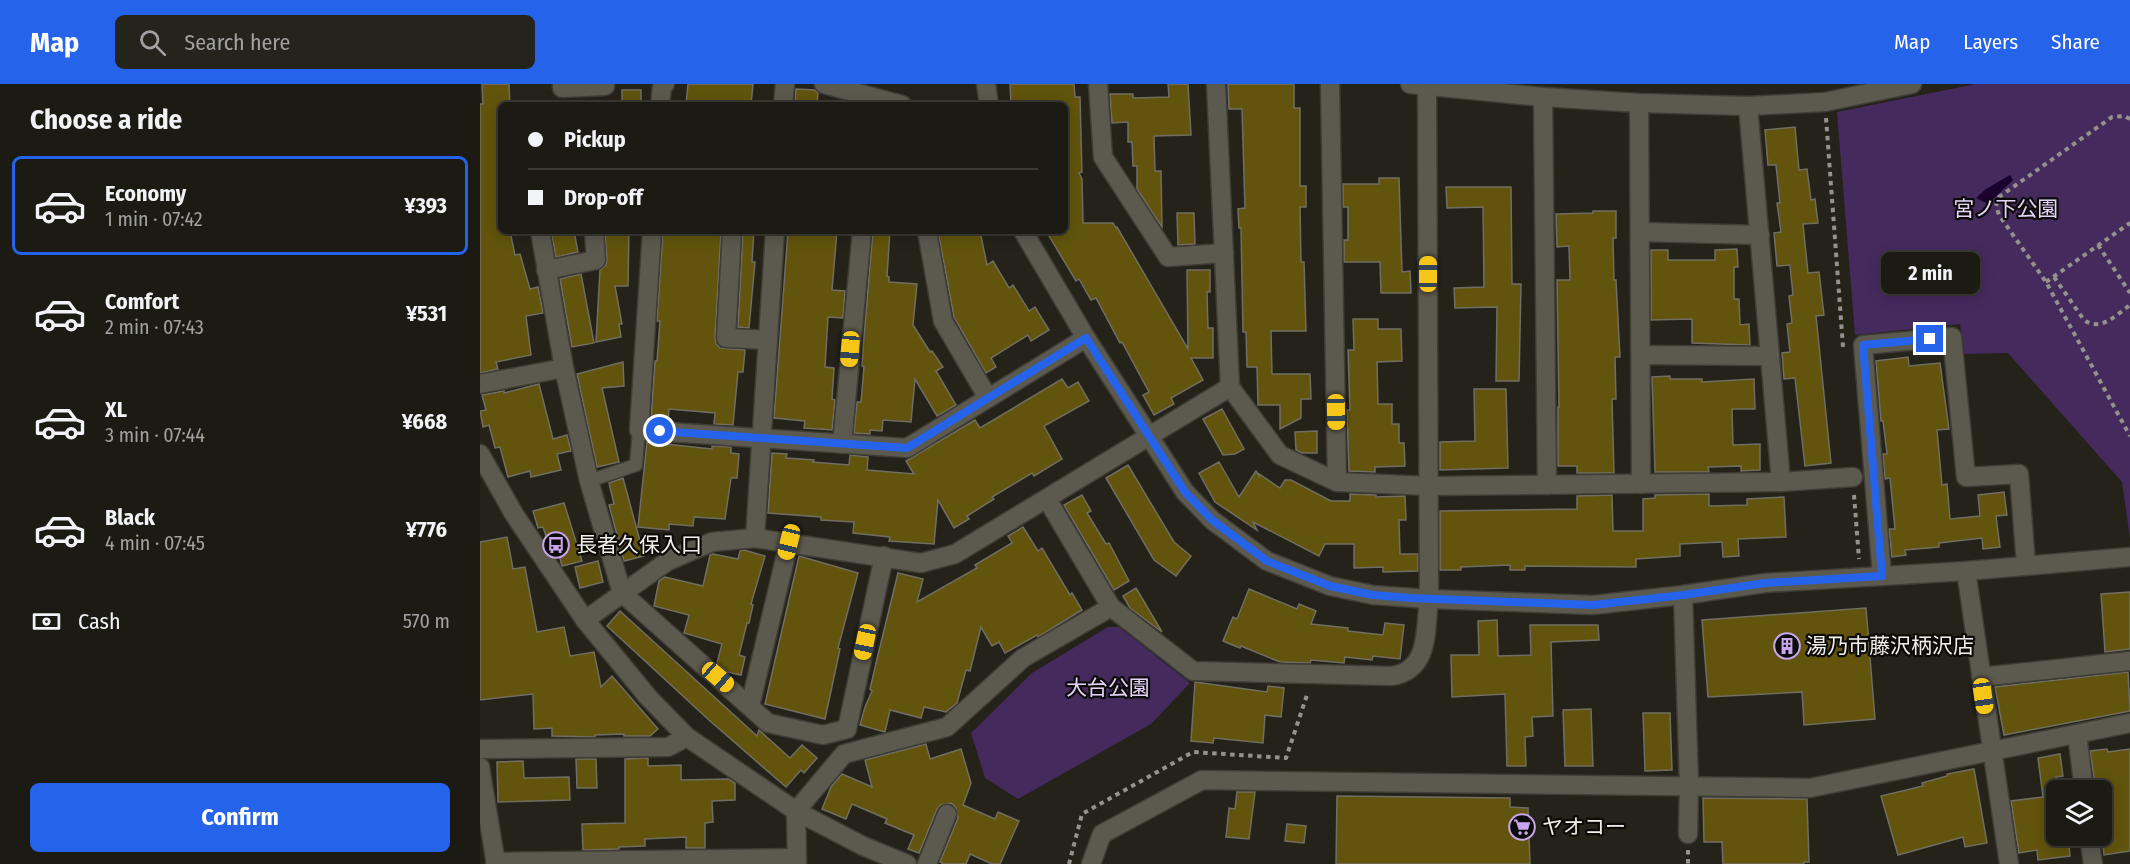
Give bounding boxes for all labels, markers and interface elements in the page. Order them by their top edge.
search box [115,15,535,69]
text: Map [30,26,79,59]
icon: search [136,26,169,59]
text: Search here [184,29,290,56]
text: Map [1894,29,1930,55]
text: Layers [1963,29,2018,55]
text: Share [2051,29,2100,55]
text: Choose a ride [30,104,182,136]
text: Pickup [564,126,626,153]
icon: car [33,179,87,233]
text: Economy [105,180,186,207]
text: Drop-off [564,184,643,211]
text: ¥393 [404,192,447,219]
park label: 宮ノ下公園 [1954,196,2059,222]
text: 1 min · 07:42 [105,207,203,231]
callout: 2 min [1880,252,1980,294]
car [1419,256,1437,292]
text: 2 min [1908,261,1953,285]
icon: car [33,287,87,341]
text: Comfort [105,288,179,315]
text: ¥531 [406,300,447,327]
text: 2 min · 07:43 [105,315,204,339]
route end [1916,325,1943,352]
car [839,330,861,368]
car [1327,394,1345,430]
icon: car [33,395,87,449]
text: XL [105,396,127,423]
text: ¥668 [402,408,447,435]
route start [646,417,673,444]
text: 3 min · 07:44 [105,423,205,447]
icon: car [33,503,87,557]
text: Black [105,504,155,531]
text: ¥776 [406,516,447,543]
car [776,522,802,562]
bus stop icon: 長者久保入口 [541,530,571,560]
text: 4 min · 07:45 [105,531,205,555]
place label: 長者久保入口 [576,532,702,558]
icon: cash [30,605,63,638]
text: Cash [78,608,121,635]
text: 570 m [403,609,450,633]
car [852,623,878,661]
building icon: 湯乃市藤沢柄沢店 [1772,631,1802,661]
place label: 湯乃市藤沢柄沢店 [1806,633,1974,659]
car [699,658,737,696]
park label: 大台公園 [1066,675,1150,701]
car [1972,677,1994,715]
map controls [2046,780,2112,846]
button: layers [2046,780,2112,846]
button: Confirm [30,783,450,852]
supermarket icon: ヤオコー [1507,812,1537,842]
place label: ヤオコー [1542,814,1626,840]

